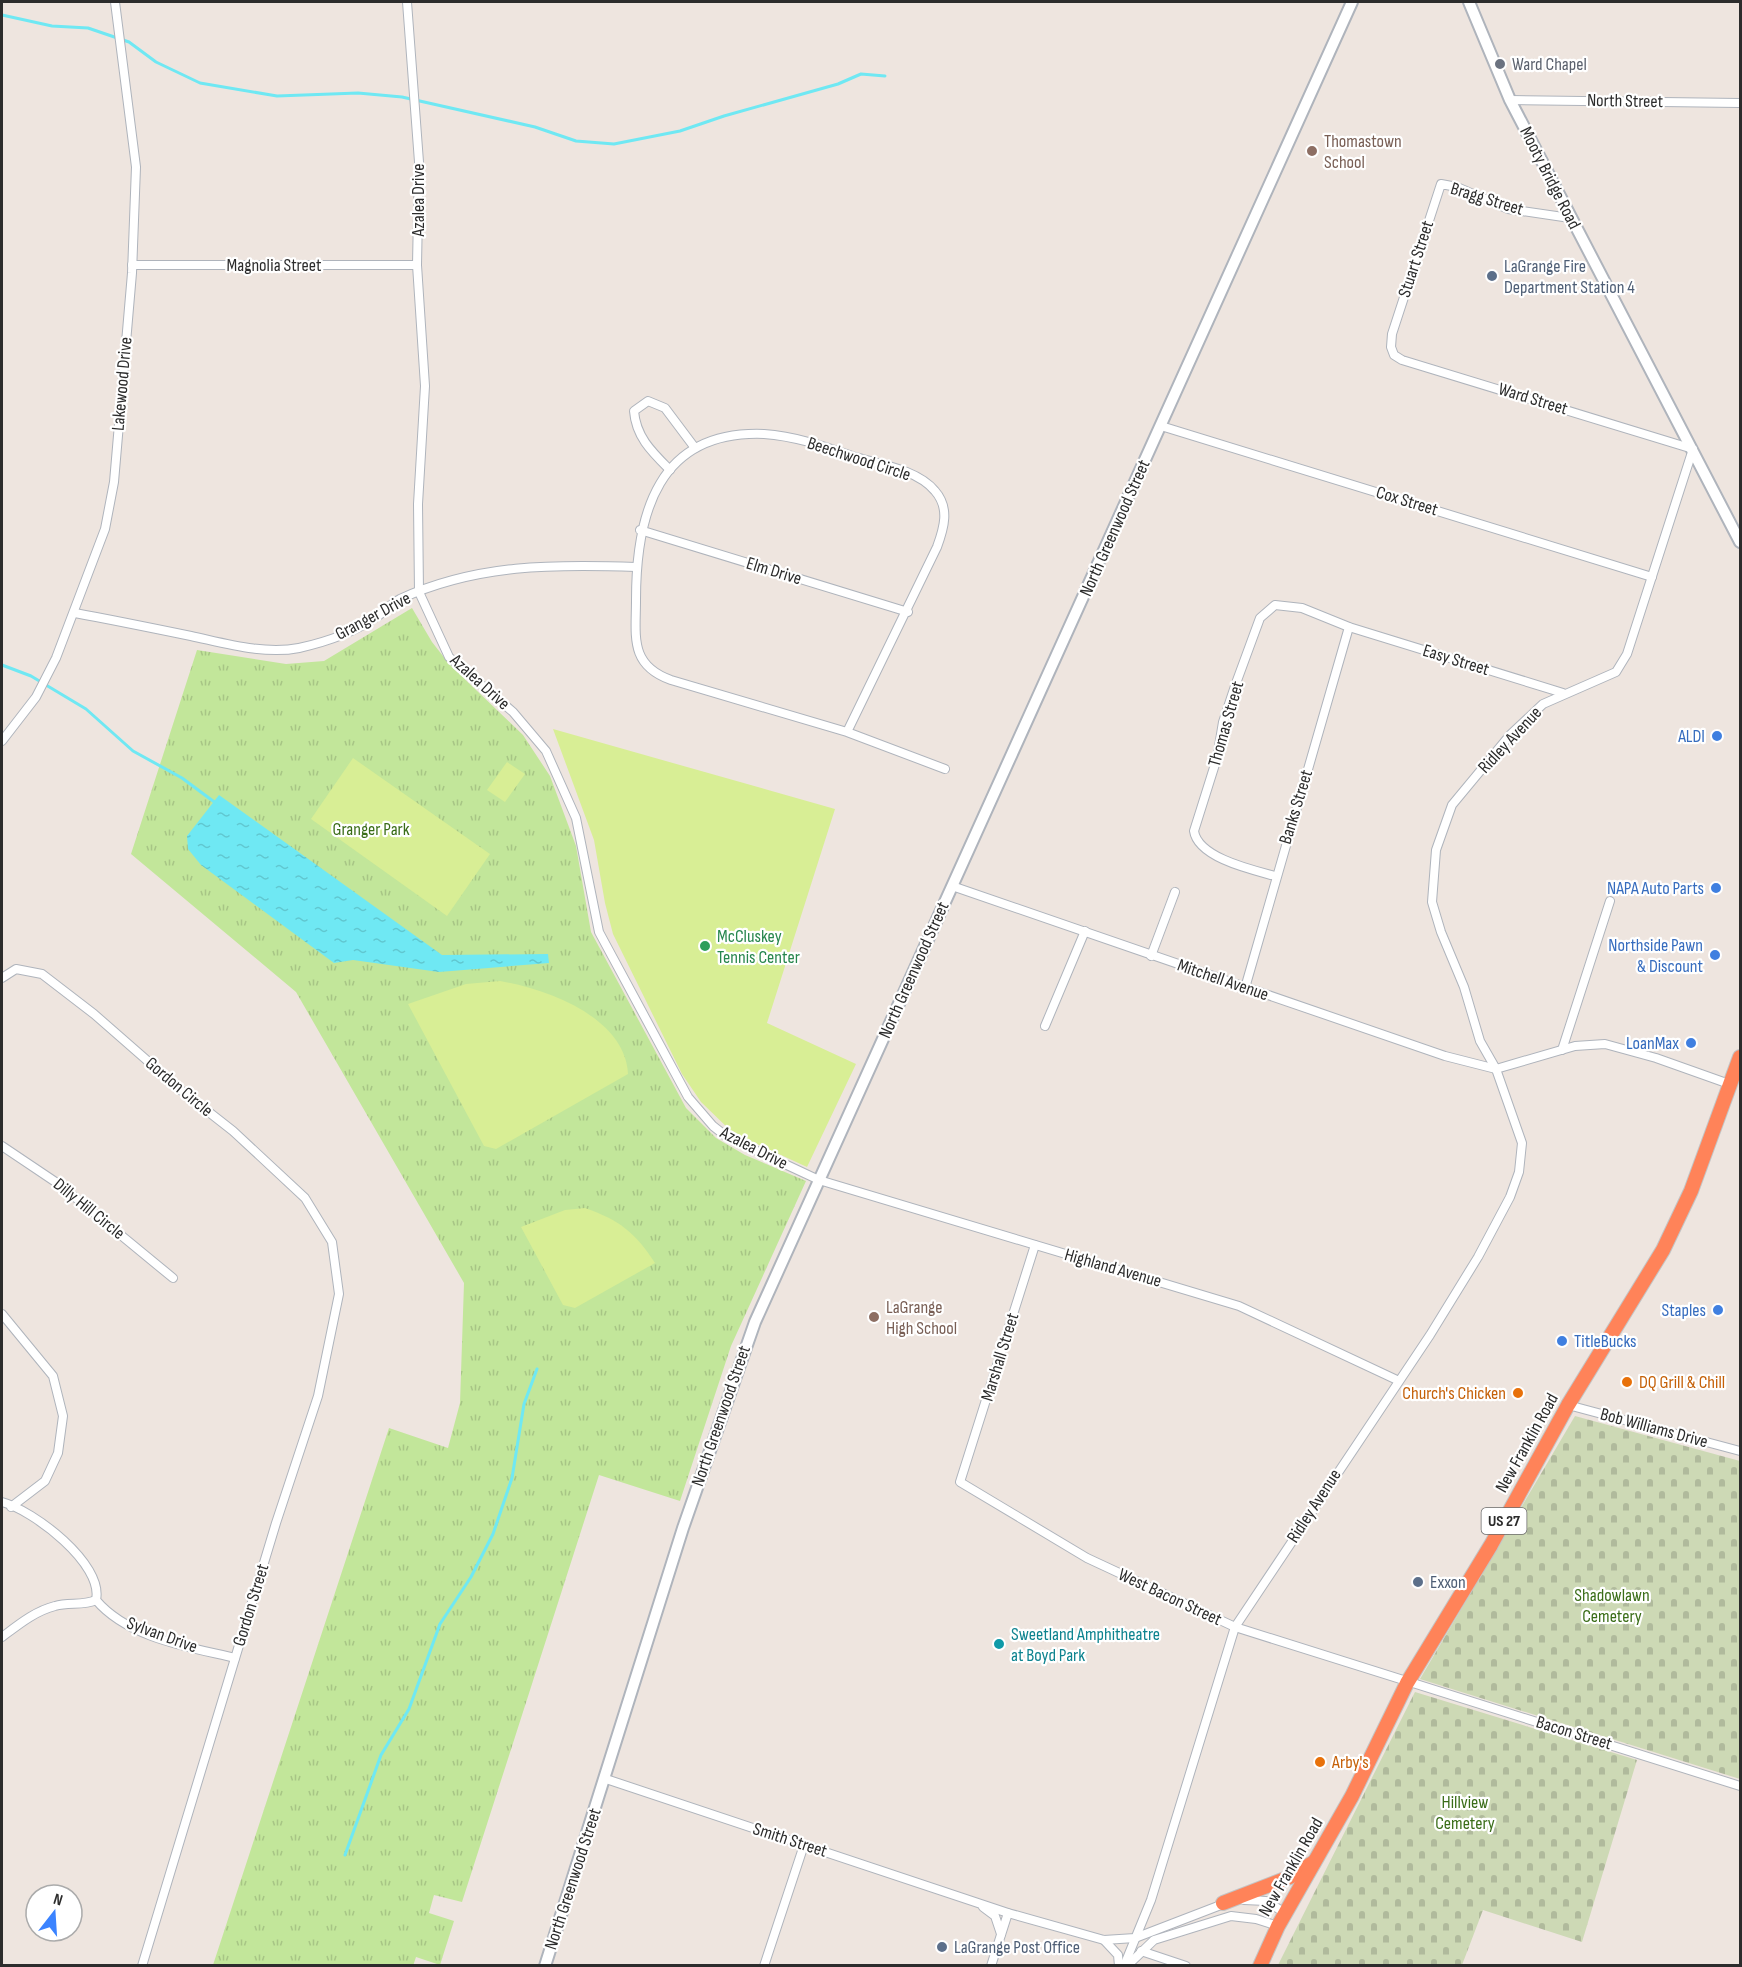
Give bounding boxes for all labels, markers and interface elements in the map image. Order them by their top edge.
place label: Ward Chapel [1512,54,1587,75]
marker: Ward Chapel [1493,57,1507,71]
street label: North Street [1587,90,1664,112]
street label: Mooty Bridge Road [1515,123,1585,233]
place label: Thomastown School [1324,131,1402,173]
marker: Thomastown School [1305,144,1319,158]
street label: Azalea Drive [408,163,429,238]
street label: Bragg Street [1448,178,1526,220]
street label: Stuart Street [1394,218,1438,300]
street label: Magnolia Street [227,255,322,276]
place label: LaGrange Fire Department Station 4 [1504,256,1635,298]
marker: LaGrange Fire Department Station 4 [1485,269,1499,283]
street label: Lakewood Drive [107,336,137,432]
street label: Ward Street [1496,379,1571,420]
street label: Beechwood Circle [805,432,913,486]
street label: North Greenwood Street [1075,456,1155,600]
street label: Cox Street [1374,482,1441,520]
street label: Elm Drive [744,553,804,589]
street label: Granger Drive [332,587,414,645]
street label: Easy Street [1420,640,1492,680]
street label: Azalea Drive [445,649,514,714]
street label: Thomas Street [1204,678,1248,769]
street label: Ridley Avenue [1474,702,1546,778]
place label: ALDI [1677,726,1705,747]
marker: ALDI [1710,729,1724,743]
street label: Banks Street [1275,767,1317,847]
park label: Granger Park [332,819,410,840]
place label: NAPA Auto Parts [1607,878,1704,899]
marker: NAPA Auto Parts [1709,881,1723,895]
street label: North Greenwood Street [874,898,954,1042]
place label: McCluskey Tennis Center [717,926,800,968]
place label: Northside Pawn & Discount [1608,935,1704,977]
marker: McCluskey Tennis Center [698,939,712,953]
marker: Northside Pawn & Discount [1708,948,1722,962]
street label: Mitchell Avenue [1175,955,1271,1005]
place label: LoanMax [1626,1033,1679,1054]
marker: LoanMax [1684,1036,1698,1050]
street label: Gordon Circle [141,1053,217,1121]
street label: Azalea Drive [716,1122,791,1174]
street label: Dilly Hill Circle [49,1174,129,1244]
street label: Highland Avenue [1062,1244,1164,1292]
place label: LaGrange High School [886,1297,957,1339]
place label: Staples [1661,1300,1706,1321]
marker: Staples [1711,1303,1725,1317]
marker: LaGrange High School [867,1310,881,1324]
street label: Marshall Street [977,1310,1024,1404]
place label: TitleBucks [1574,1331,1637,1352]
marker: TitleBucks [1555,1334,1569,1348]
street label: North Greenwood Street [687,1342,755,1489]
place label: DQ Grill & Chill [1639,1372,1725,1393]
marker: DQ Grill & Chill [1620,1375,1634,1389]
place label: Church's Chicken [1402,1383,1506,1404]
marker: Church's Chicken [1511,1386,1525,1400]
street label: New Franklin Road [1491,1390,1563,1496]
street label: Bob Williams Drive [1598,1404,1710,1452]
street label: Ridley Avenue [1282,1465,1346,1547]
road number: US 27 [1482,1508,1526,1534]
street label: Gordon Street [229,1561,274,1649]
street label: West Bacon Street [1115,1564,1225,1630]
place label: Exxon [1430,1572,1466,1593]
marker: Exxon [1411,1575,1425,1589]
park label: Shadowlawn Cemetery [1574,1585,1650,1627]
street label: Sylvan Drive [124,1613,200,1657]
place label: Sweetland Amphitheatre at Boyd Park [1011,1624,1160,1666]
marker: Sweetland Amphitheatre at Boyd Park [992,1637,1006,1651]
street label: Bacon Street [1534,1712,1615,1755]
place label: Arby's [1331,1752,1369,1773]
marker: Arby's [1313,1755,1327,1769]
park label: Hillview Cemetery [1435,1792,1495,1834]
street label: North Greenwood Street [540,1805,606,1952]
street label: New Franklin Road [1254,1814,1328,1920]
street label: Smith Street [750,1818,830,1862]
north arrow [24,1883,84,1943]
text: N [51,1890,65,1910]
place label: LaGrange Post Office [954,1937,1080,1958]
marker: LaGrange Post Office [935,1940,949,1954]

